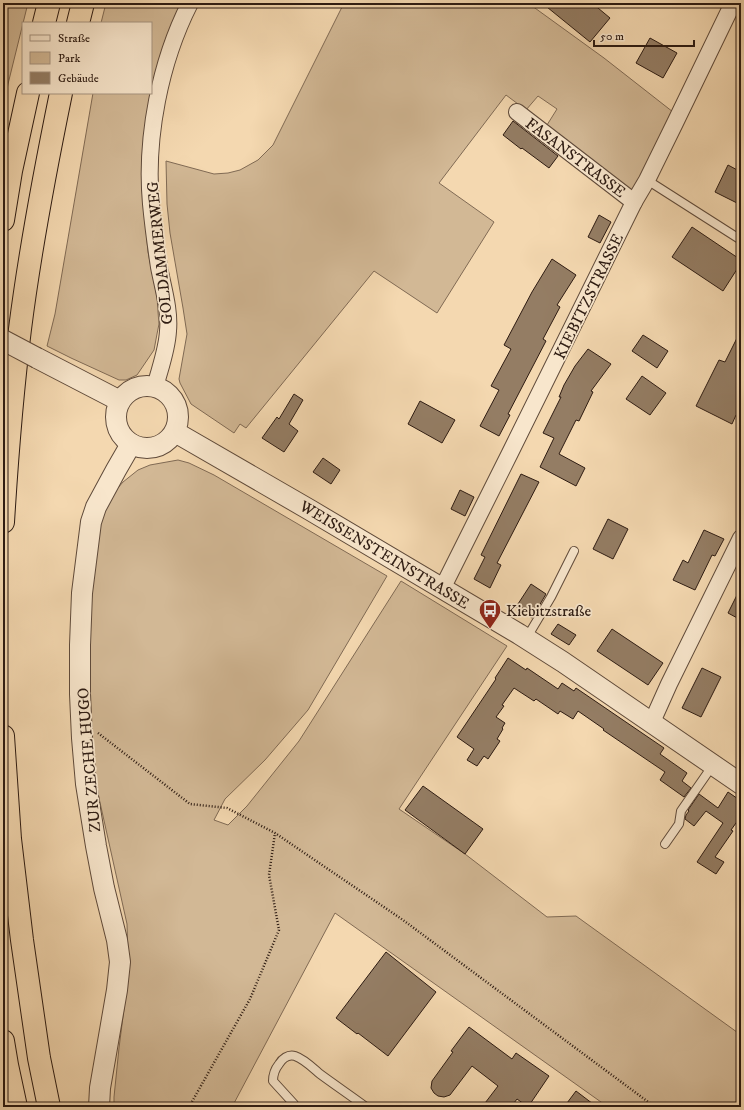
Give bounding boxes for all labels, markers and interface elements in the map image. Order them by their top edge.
legend [22,22,152,94]
scale bar [594,22,694,48]
text: 50 m [600,29,624,44]
text: Straße [58,31,90,46]
text: Park [58,51,80,66]
text: Gebäude [58,71,99,86]
street label: FASANSTRASSE [521,114,630,202]
street label: GOLDAMMERWEG [143,180,177,325]
street label: KIEBITZSTRASSE [550,230,628,363]
street label: WEISSENSTEINSTRASSE [295,496,473,614]
bus stop icon: Kiebitzstraße [477,597,503,630]
place label: Kiebitzstraße [506,601,592,621]
street label: ZUR ZECHE HUGO [73,687,105,833]

